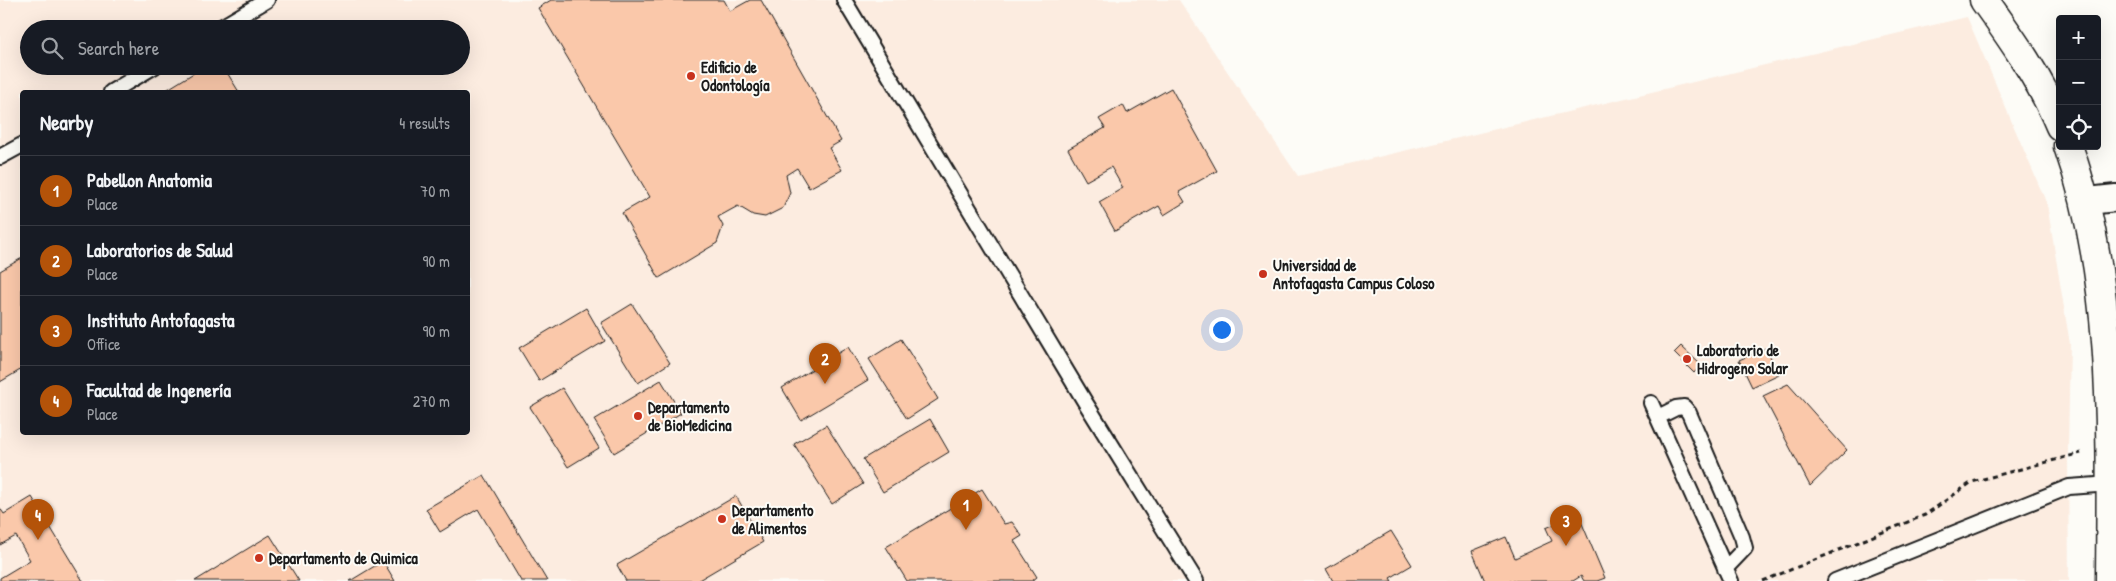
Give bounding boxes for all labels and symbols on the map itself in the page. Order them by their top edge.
place label: Edificio de Odontología [701,56,770,97]
marker: Edificio de Odontología [685,70,697,82]
place label: Universidad de Antofagasta Campus Coloso [1273,254,1435,295]
marker: Universidad de Antofagasta Campus Coloso [1257,268,1269,280]
your location [1209,317,1235,343]
place label: Laboratorio de Hidrogeno Solar [1697,339,1789,380]
pin: 2 [809,343,841,384]
marker: Laboratorio de Hidrogeno Solar [1681,353,1693,365]
place label: Departamento de BioMedicina [648,396,732,436]
marker: Departamento de BioMedicina [632,410,644,422]
pin: 1 [950,489,982,530]
pin: 4 [22,499,54,540]
place label: Departamento de Alimentos [732,499,814,539]
pin: 3 [1550,505,1582,546]
marker: Departamento de Alimentos [716,513,728,525]
place label: Departamento de Quimica [269,547,419,570]
marker: Departamento de Quimica [253,552,265,564]

